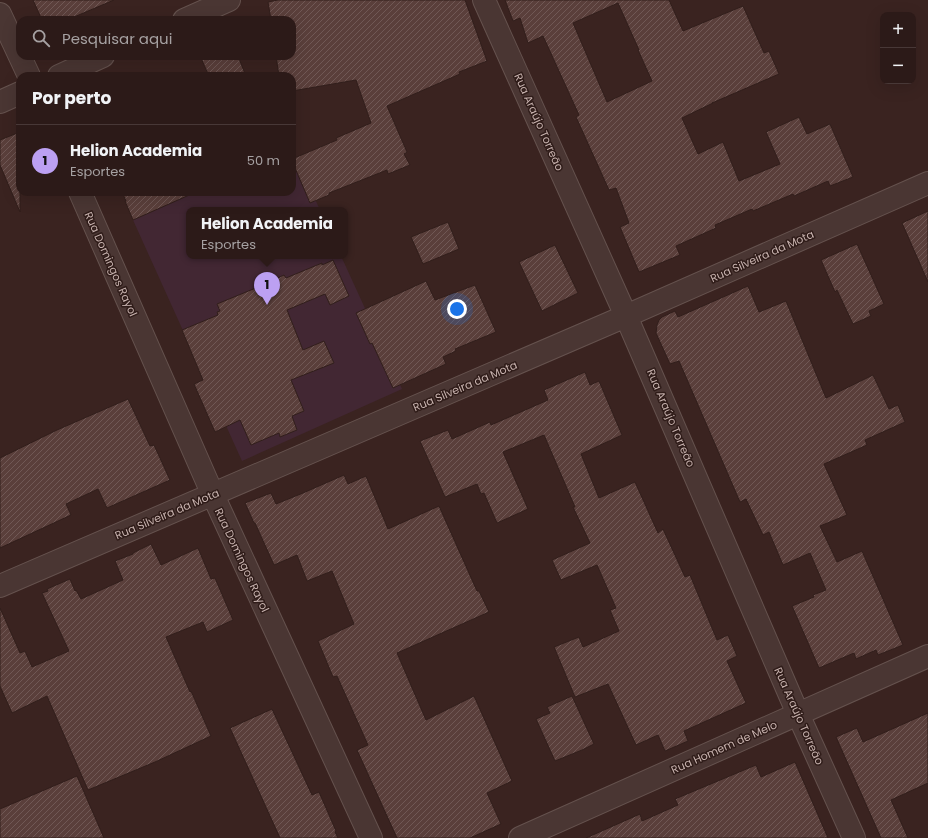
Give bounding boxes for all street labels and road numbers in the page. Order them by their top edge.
street label: Rua Araújo Torreão [510,71,568,173]
street label: Rua Domingos Rayol [81,209,141,319]
street label: Rua Silveira da Mota [708,226,816,286]
street label: Rua Silveira da Mota [410,357,520,415]
street label: Rua Araújo Torreão [643,366,699,470]
street label: Rua Silveira da Mota [112,485,222,543]
street label: Rua Domingos Rayol [211,505,273,615]
street label: Rua Araújo Torreão [770,665,828,767]
street label: Rua Homem de Melo [668,716,780,778]

